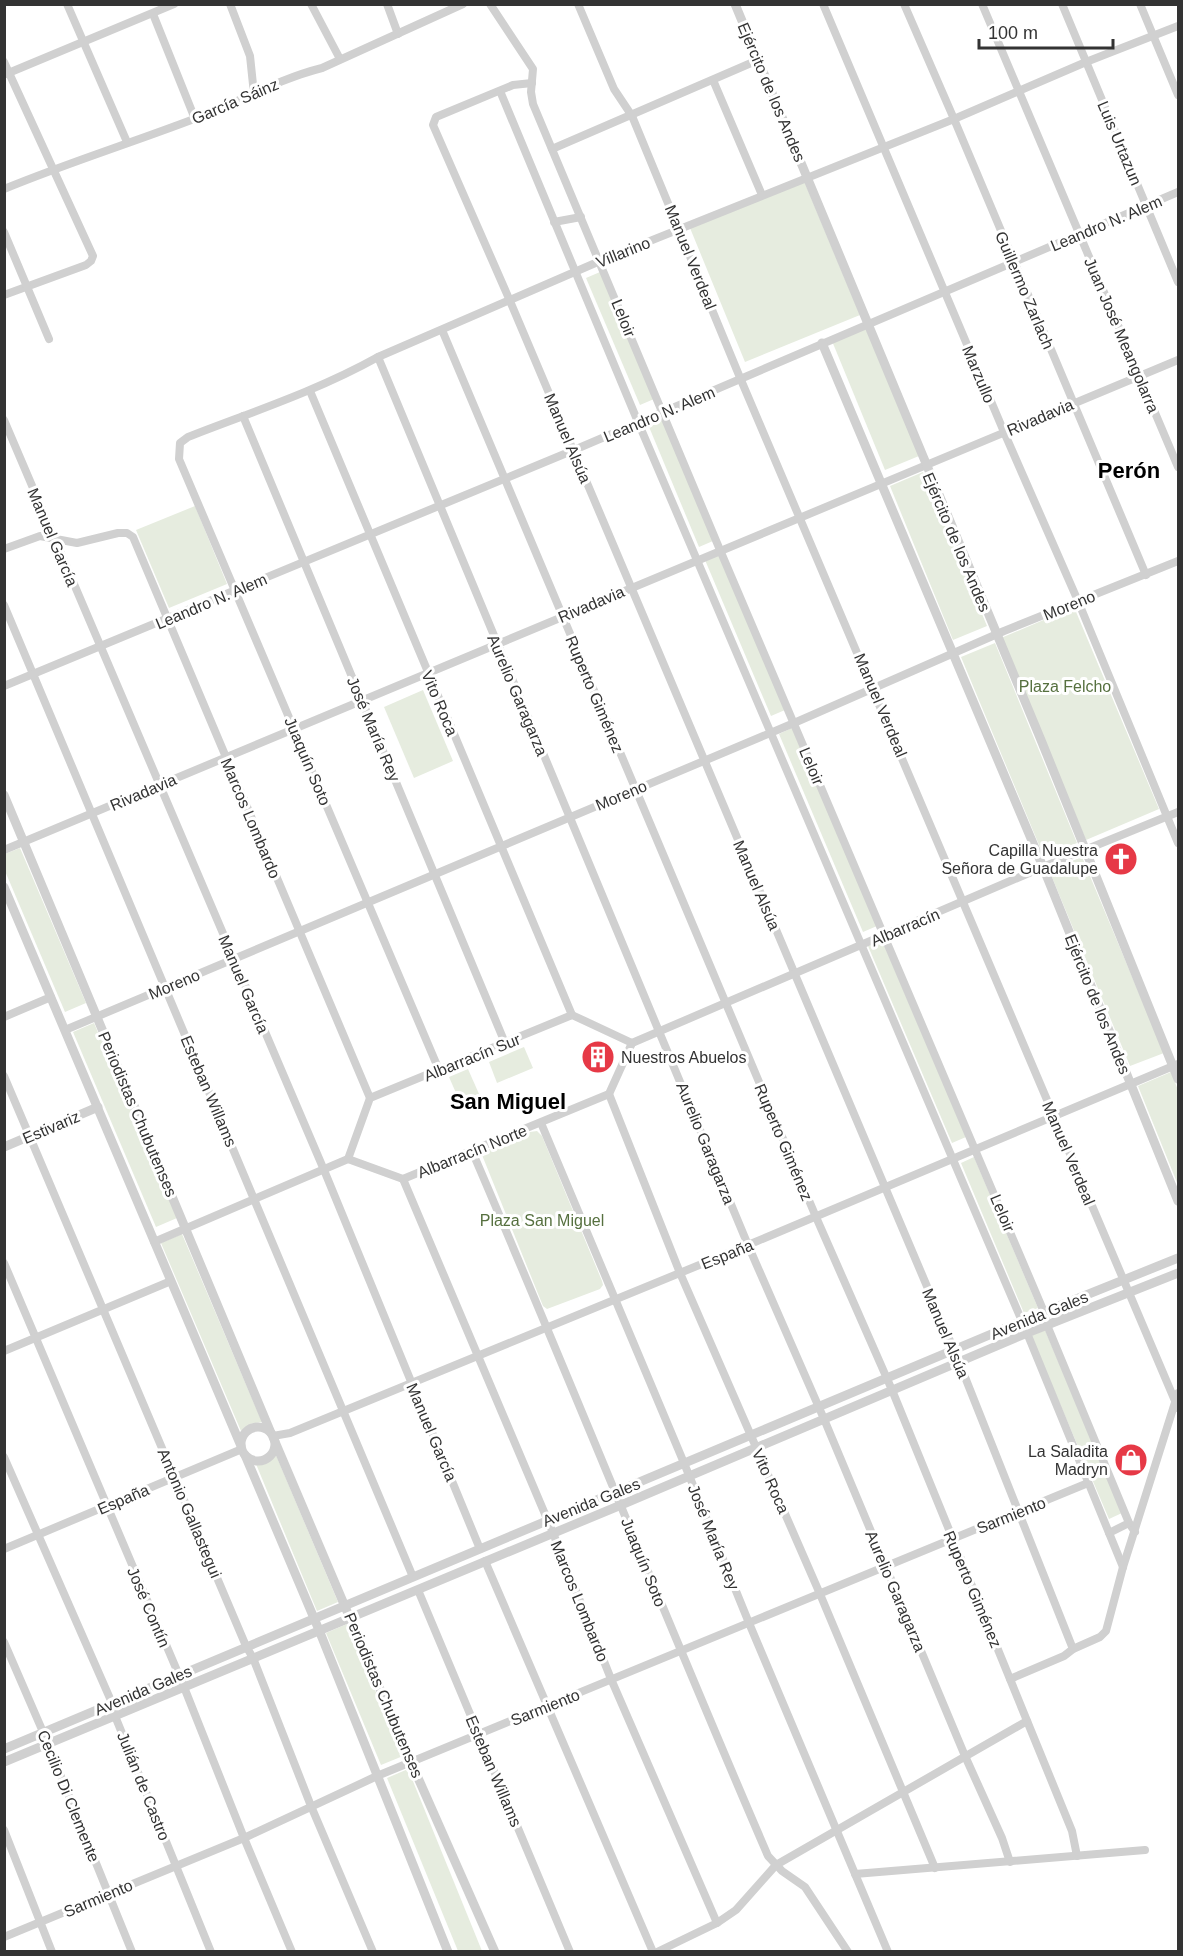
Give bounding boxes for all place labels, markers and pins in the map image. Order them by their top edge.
church icon: Capilla Nuestra Señora de Guadalupe [1103,841,1139,877]
place label: Capilla Nuestra Señora de Guadalupe [941,842,1098,877]
building icon: Nuestros Abuelos [580,1039,616,1075]
place label: Nuestros Abuelos [621,1049,746,1066]
shop icon: La Saladita Madryn [1113,1442,1149,1478]
place label: La Saladita Madryn [1028,1443,1108,1478]

